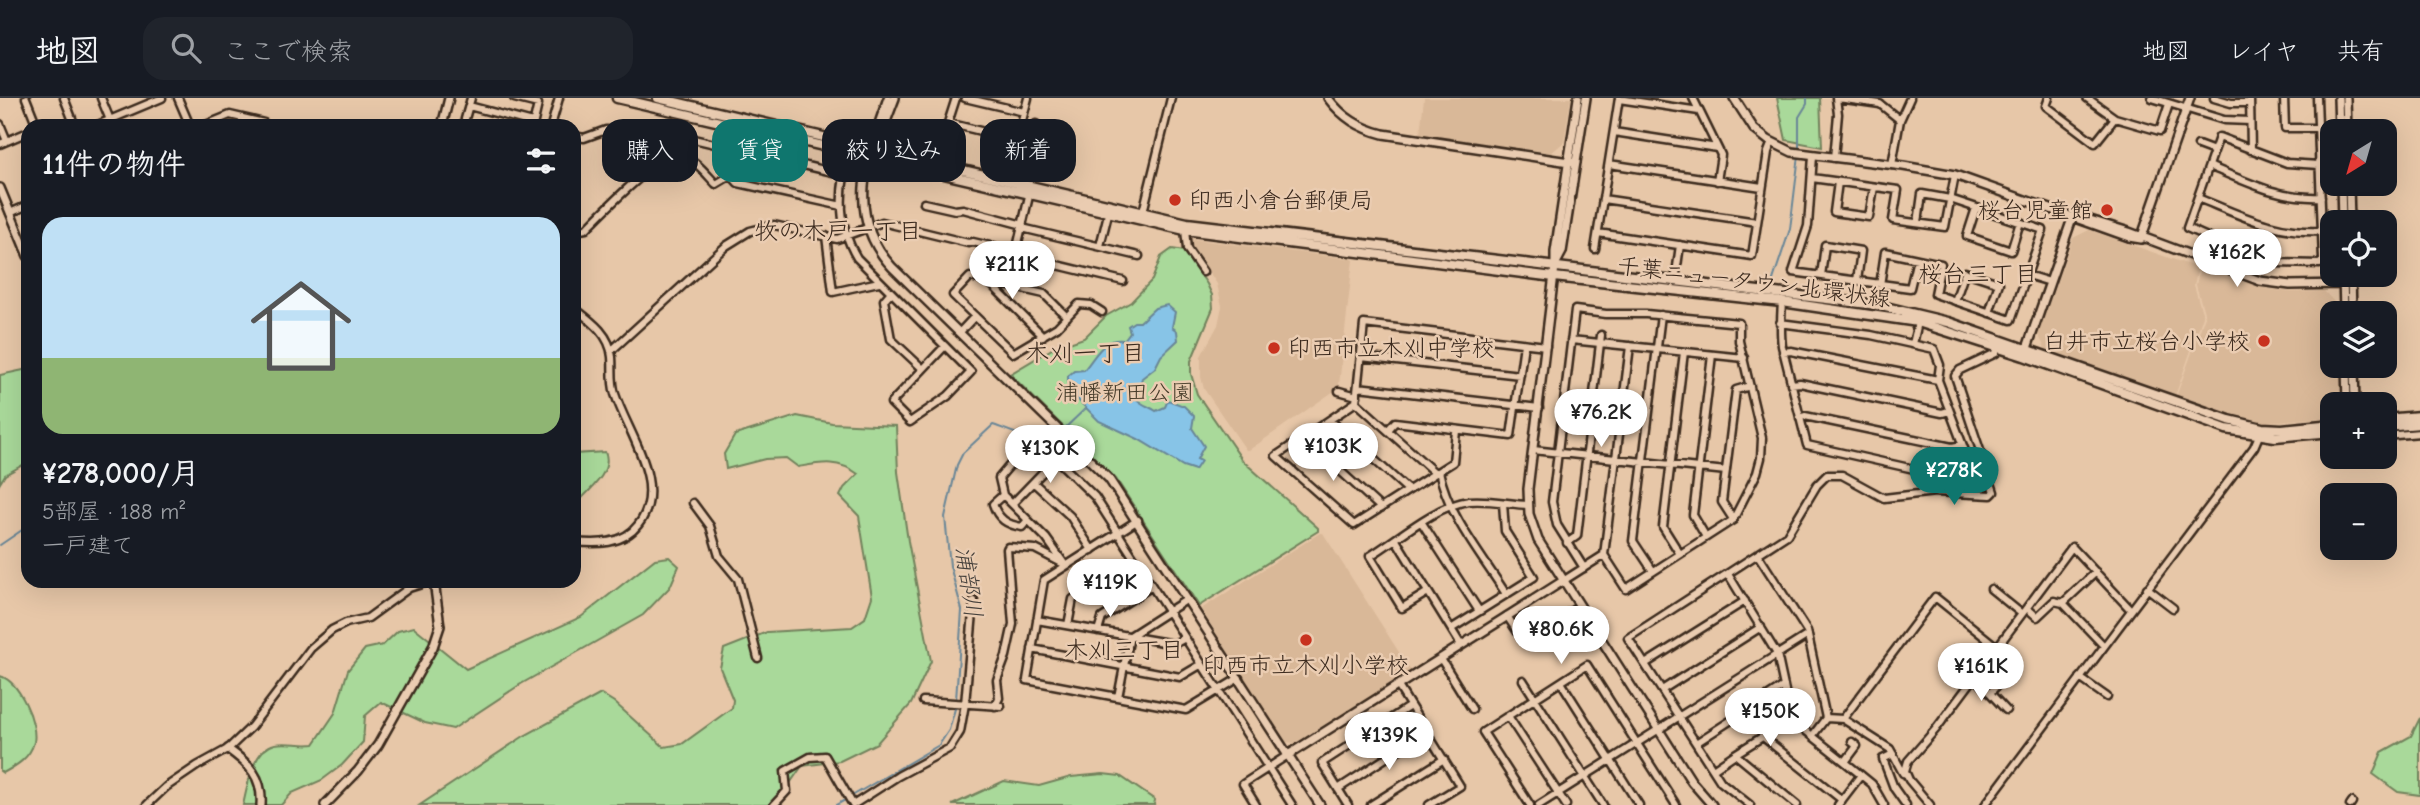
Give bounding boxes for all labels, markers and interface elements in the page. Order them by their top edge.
search box [143,17,633,80]
icon: search [167,29,205,67]
text: 地図 [35,32,101,70]
text: ここで検索 [223,37,353,67]
text: 地図 [2142,37,2190,65]
text: レイヤ [2228,37,2299,65]
text: 共有 [2337,37,2385,65]
chip: 購入 [602,119,698,182]
chip: 賃貸 [712,119,808,182]
chip: 絞り込み [822,119,966,182]
chip: 新着 [980,119,1076,182]
north arrow [2320,119,2398,196]
map controls [2320,119,2397,560]
icon: filters [522,142,560,180]
text: 11件の物件 [42,147,186,182]
place label: 印西小倉台郵便局 [1189,187,1373,214]
marker: 印西小倉台郵便局 [1167,192,1183,208]
place label: 桜台児童館 [1978,197,2093,224]
marker: 桜台児童館 [2099,202,2115,218]
button: locate [2320,210,2397,287]
district label: 牧の木戸一丁目 [754,217,922,245]
pin: ¥162K [2188,230,2286,289]
text: ¥162K [2209,238,2265,265]
pin: ¥211K [963,242,1061,301]
text: ¥211K [985,250,1039,277]
street label: 千葉ニュータウン北環状線 [1616,252,1892,312]
district label: 桜台三丁目 [1918,260,2038,288]
icon: home [238,263,364,389]
button: layers [2320,301,2397,378]
place label: 白井市立桜台小学校 [2043,328,2250,355]
marker: 白井市立桜台小学校 [2256,333,2272,349]
place label: 印西市立木刈中学校 [1288,335,1495,362]
district label: 木刈一丁目 [1025,339,1145,367]
marker: 印西市立木刈中学校 [1266,340,1282,356]
park label: 浦幡新田公園 [1056,379,1194,406]
pin: ¥76.2K [1544,390,1658,449]
button: + [2320,392,2397,469]
text: ¥76.2K [1570,398,1632,425]
pin: ¥103K [1284,424,1382,483]
pin: ¥130K [1001,426,1099,485]
text: ¥103K [1304,432,1362,459]
text: ¥130K [1021,434,1079,461]
pin: ¥278K [1905,448,2003,507]
text: ¥278,000/月 [42,456,200,491]
text: ¥278K [1926,456,1982,483]
button: − [2320,483,2397,560]
text: 5部屋 · 188 m² [42,498,185,525]
text: 一戸建て [42,532,134,559]
water label: 浦部川 [950,544,988,620]
pin: ¥119K [1061,560,1159,619]
text: ¥119K [1083,568,1137,595]
pin: ¥80.6K [1504,606,1618,666]
text: ¥80.6K [1528,615,1594,642]
marker: 印西市立木刈小学校 [1298,632,1314,648]
district label: 木刈三丁目 [1064,636,1184,664]
pin: ¥161K [1932,644,2030,703]
place label: 印西市立木刈小学校 [1203,652,1410,679]
text: ¥161K [1954,652,2008,679]
pin: ¥150K [1721,688,1819,748]
text: ¥150K [1741,697,1799,724]
pin: ¥139K [1340,712,1438,772]
text: ¥139K [1361,721,1417,748]

